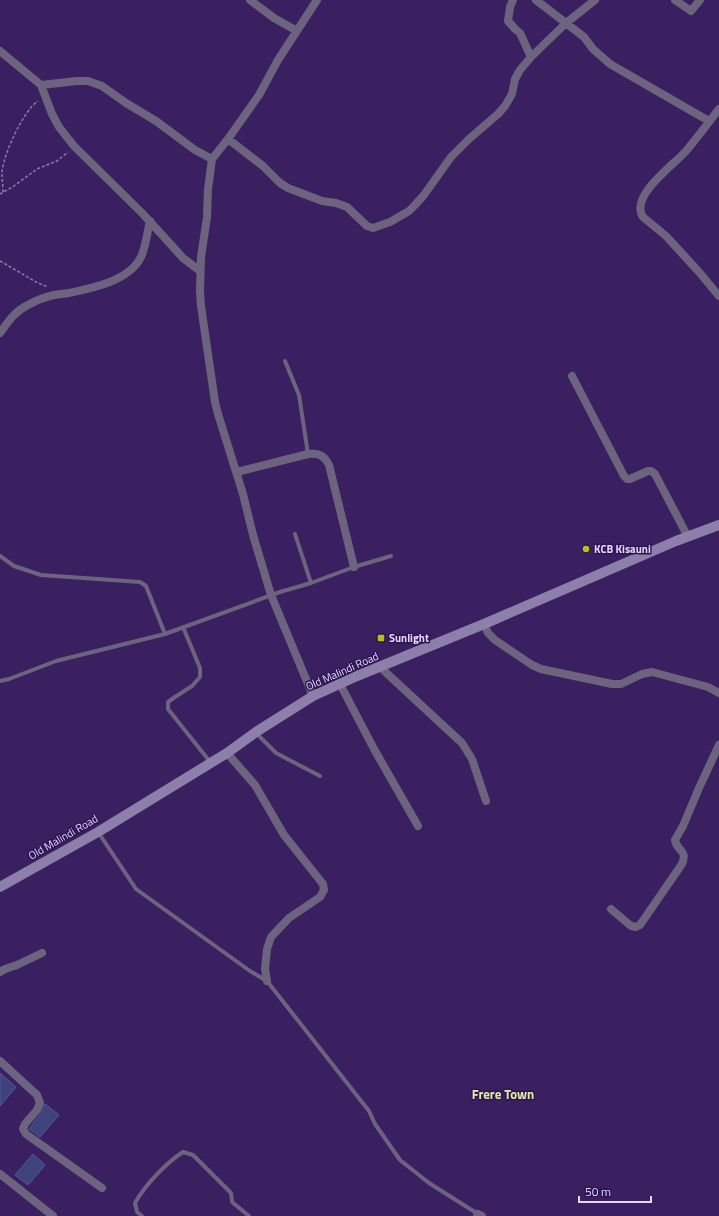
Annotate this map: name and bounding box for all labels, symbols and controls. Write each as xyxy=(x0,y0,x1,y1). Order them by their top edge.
place label: KCB Kisauni xyxy=(594,541,651,557)
marker: KCB Kisauni xyxy=(581,544,591,554)
place label: Sunlight xyxy=(389,630,429,646)
marker: Sunlight xyxy=(376,633,386,643)
street label: Old Malindi Road xyxy=(303,648,381,694)
street label: Old Malindi Road xyxy=(25,810,101,863)
district label: Frere Town xyxy=(472,1084,534,1104)
scale bar xyxy=(579,1178,651,1204)
text: 50 m xyxy=(585,1182,611,1201)

